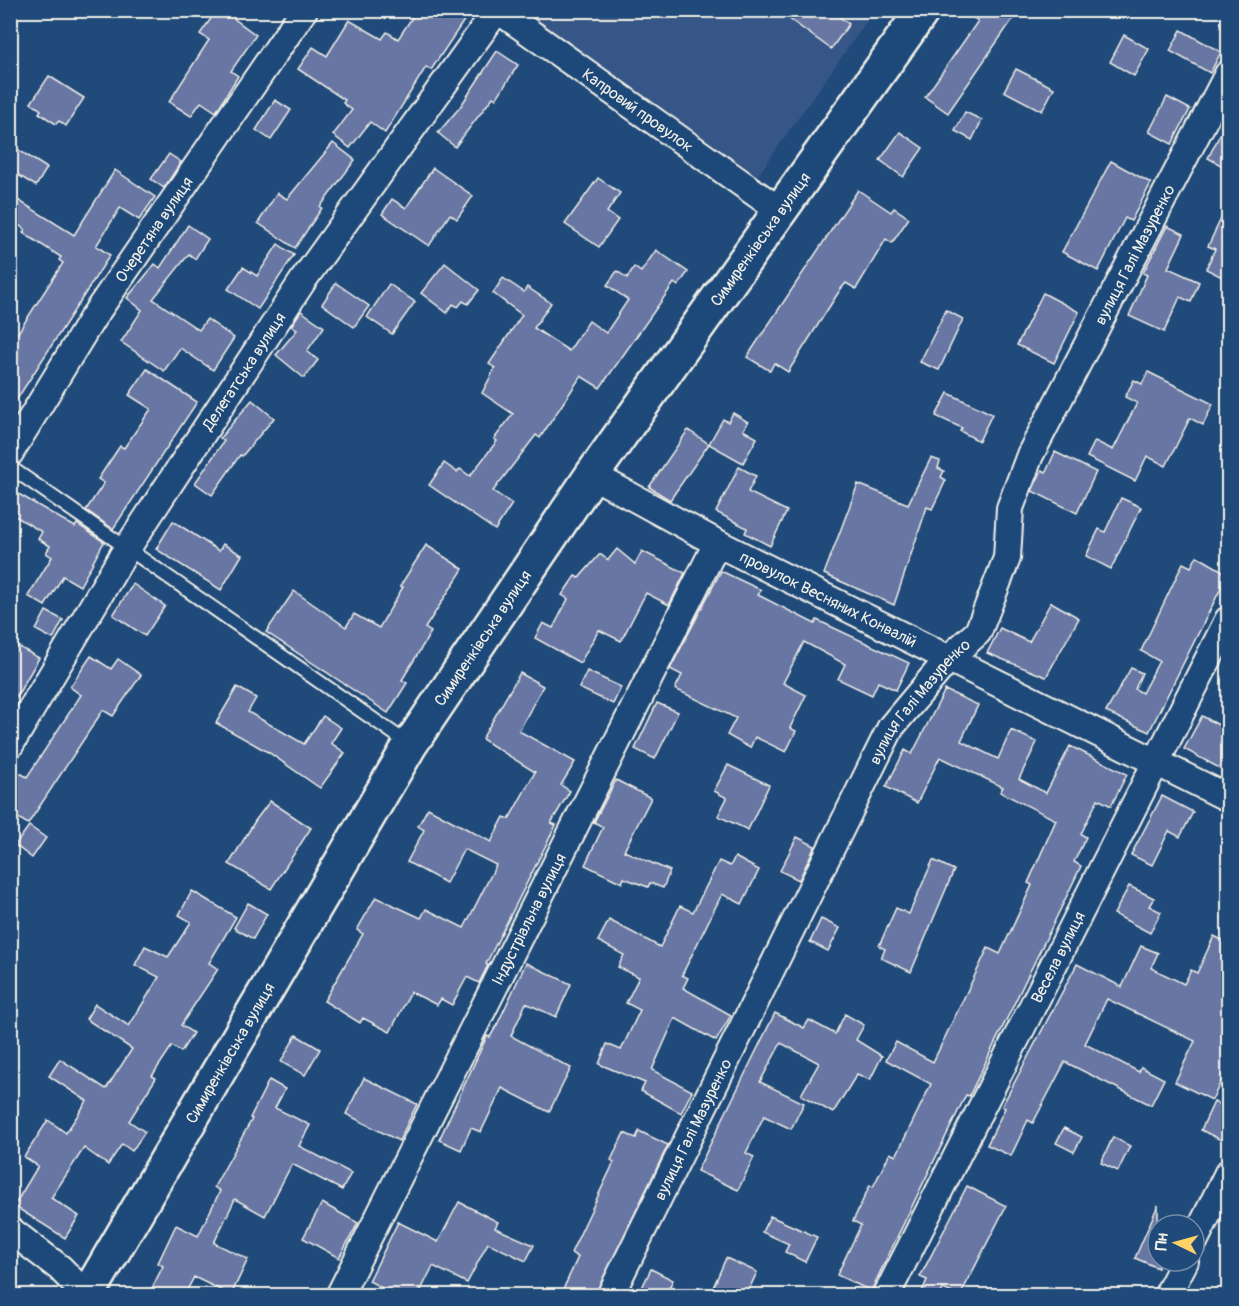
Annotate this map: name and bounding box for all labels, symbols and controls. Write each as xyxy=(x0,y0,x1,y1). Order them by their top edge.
street label: Капровий провулок xyxy=(578,64,697,157)
street label: Симиренківська вулиця xyxy=(706,169,815,310)
street label: Очеретяна вулиця xyxy=(111,173,198,287)
street label: вулиця Галі Мазуренко xyxy=(1091,181,1180,328)
street label: Делегатська вулиця xyxy=(198,309,290,435)
street label: провулок Весняних Конвалій xyxy=(736,547,920,652)
street label: Симиренківська вулиця xyxy=(430,567,536,710)
street label: вулиця Галі Мазуренко xyxy=(865,634,975,768)
street label: Індустріальна вулиця xyxy=(488,850,571,989)
street label: Весела вулиця xyxy=(1027,908,1090,1007)
street label: Симиренківська вулиця xyxy=(181,979,279,1127)
street label: вулиця Галі Мазуренко xyxy=(650,1055,737,1204)
north arrow xyxy=(1146,1213,1206,1273)
text: Пн xyxy=(1151,1232,1173,1251)

